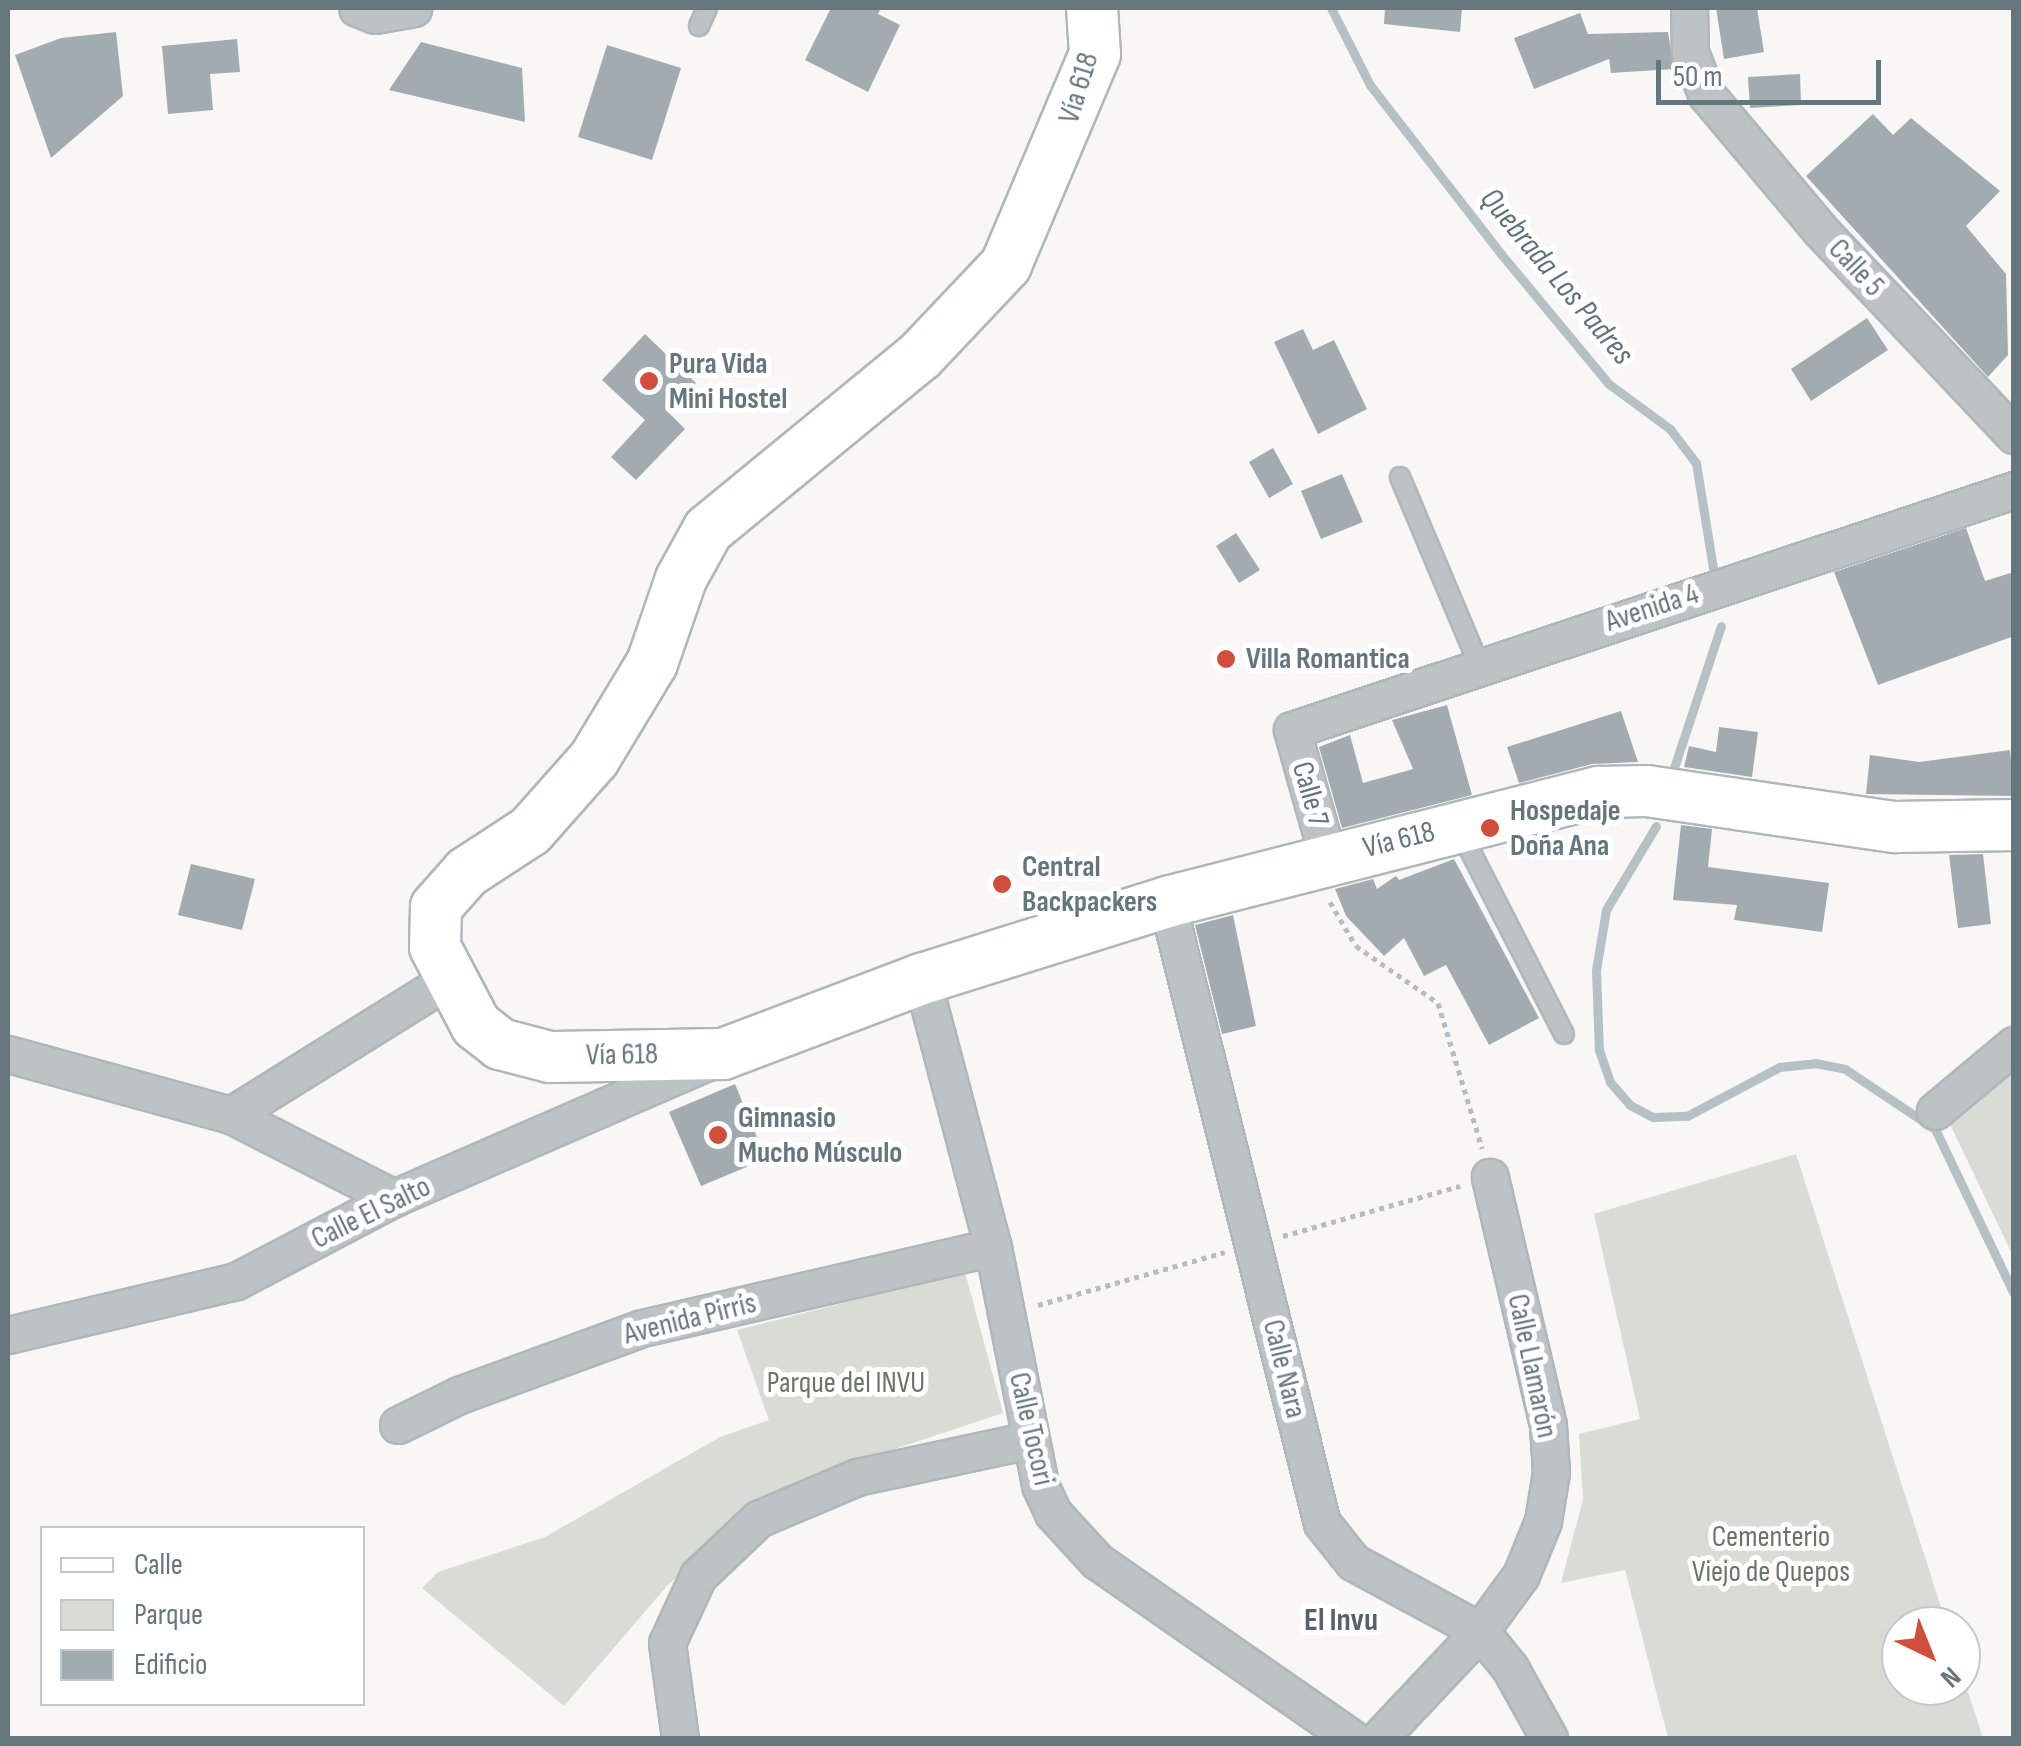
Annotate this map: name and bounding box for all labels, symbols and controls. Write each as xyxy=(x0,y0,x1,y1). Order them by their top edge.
scale bar xyxy=(1661,40,1886,102)
street label: Vía 618 xyxy=(1051,48,1107,128)
text: 50 m xyxy=(1673,59,1722,95)
water label: Quebrada Los Padres xyxy=(1471,181,1641,373)
street label: Calle 5 xyxy=(1820,232,1892,304)
place label: Pura Vida Mini Hostel xyxy=(669,346,787,416)
marker: Pura Vida Mini Hostel xyxy=(638,370,660,392)
street label: Avenida 4 xyxy=(1601,576,1703,640)
place label: Villa Romantica xyxy=(1246,641,1410,677)
marker: Villa Romantica xyxy=(1215,648,1237,670)
street label: Calle 7 xyxy=(1284,758,1336,830)
place label: Hospedaje Doña Ana xyxy=(1510,793,1621,864)
street label: Vía 618 xyxy=(1360,814,1438,866)
marker: Hospedaje Doña Ana xyxy=(1479,817,1501,839)
place label: Central Backpackers xyxy=(1022,849,1157,920)
marker: Central Backpackers xyxy=(991,873,1013,895)
street label: Vía 618 xyxy=(586,1036,658,1074)
place label: Gimnasio Mucho Músculo xyxy=(738,1100,902,1170)
marker: Gimnasio Mucho Músculo xyxy=(707,1124,729,1146)
street label: Calle El Salto xyxy=(306,1169,436,1257)
street label: Avenida Pirrís xyxy=(620,1285,760,1353)
street label: Calle Llamarón xyxy=(1499,1291,1565,1441)
street label: Calle Nara xyxy=(1254,1316,1314,1422)
park label: Parque del INVU xyxy=(767,1365,925,1401)
street label: Calle Tocori xyxy=(1001,1369,1061,1489)
park label: Cementerio Viejo de Quepos xyxy=(1692,1519,1850,1590)
legend xyxy=(40,1526,365,1706)
text: Calle xyxy=(134,1547,183,1583)
text: Parque xyxy=(134,1597,203,1633)
district label: El Invu xyxy=(1304,1602,1378,1640)
north arrow xyxy=(1881,1606,1981,1706)
text: Edificio xyxy=(134,1647,207,1683)
text: N xyxy=(1934,1660,1967,1694)

